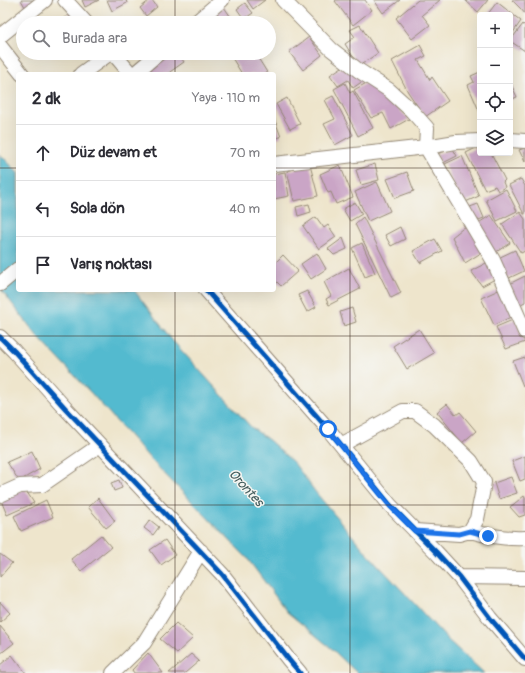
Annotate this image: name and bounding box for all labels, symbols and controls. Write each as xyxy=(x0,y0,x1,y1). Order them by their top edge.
map controls xyxy=(477,12,513,156)
button: + xyxy=(477,12,513,48)
search box xyxy=(16,16,276,60)
icon: search xyxy=(30,27,52,49)
text: Burada ara xyxy=(62,29,127,48)
button: − xyxy=(477,48,513,84)
button: locate xyxy=(477,84,513,120)
text: 2 dk xyxy=(32,88,61,109)
text: Yaya · 110 m xyxy=(192,90,260,106)
button: layers xyxy=(477,120,513,156)
icon: ahead xyxy=(32,142,54,164)
text: Düz devam et xyxy=(70,143,157,162)
text: 70 m xyxy=(230,145,260,161)
icon: left xyxy=(32,198,54,220)
text: Sola dön xyxy=(70,199,125,218)
text: 40 m xyxy=(229,201,260,217)
icon: arrive xyxy=(32,254,54,276)
text: Varış noktası xyxy=(70,255,152,274)
route start xyxy=(319,420,337,438)
water label: Orontes xyxy=(225,466,268,511)
route end xyxy=(479,527,497,545)

